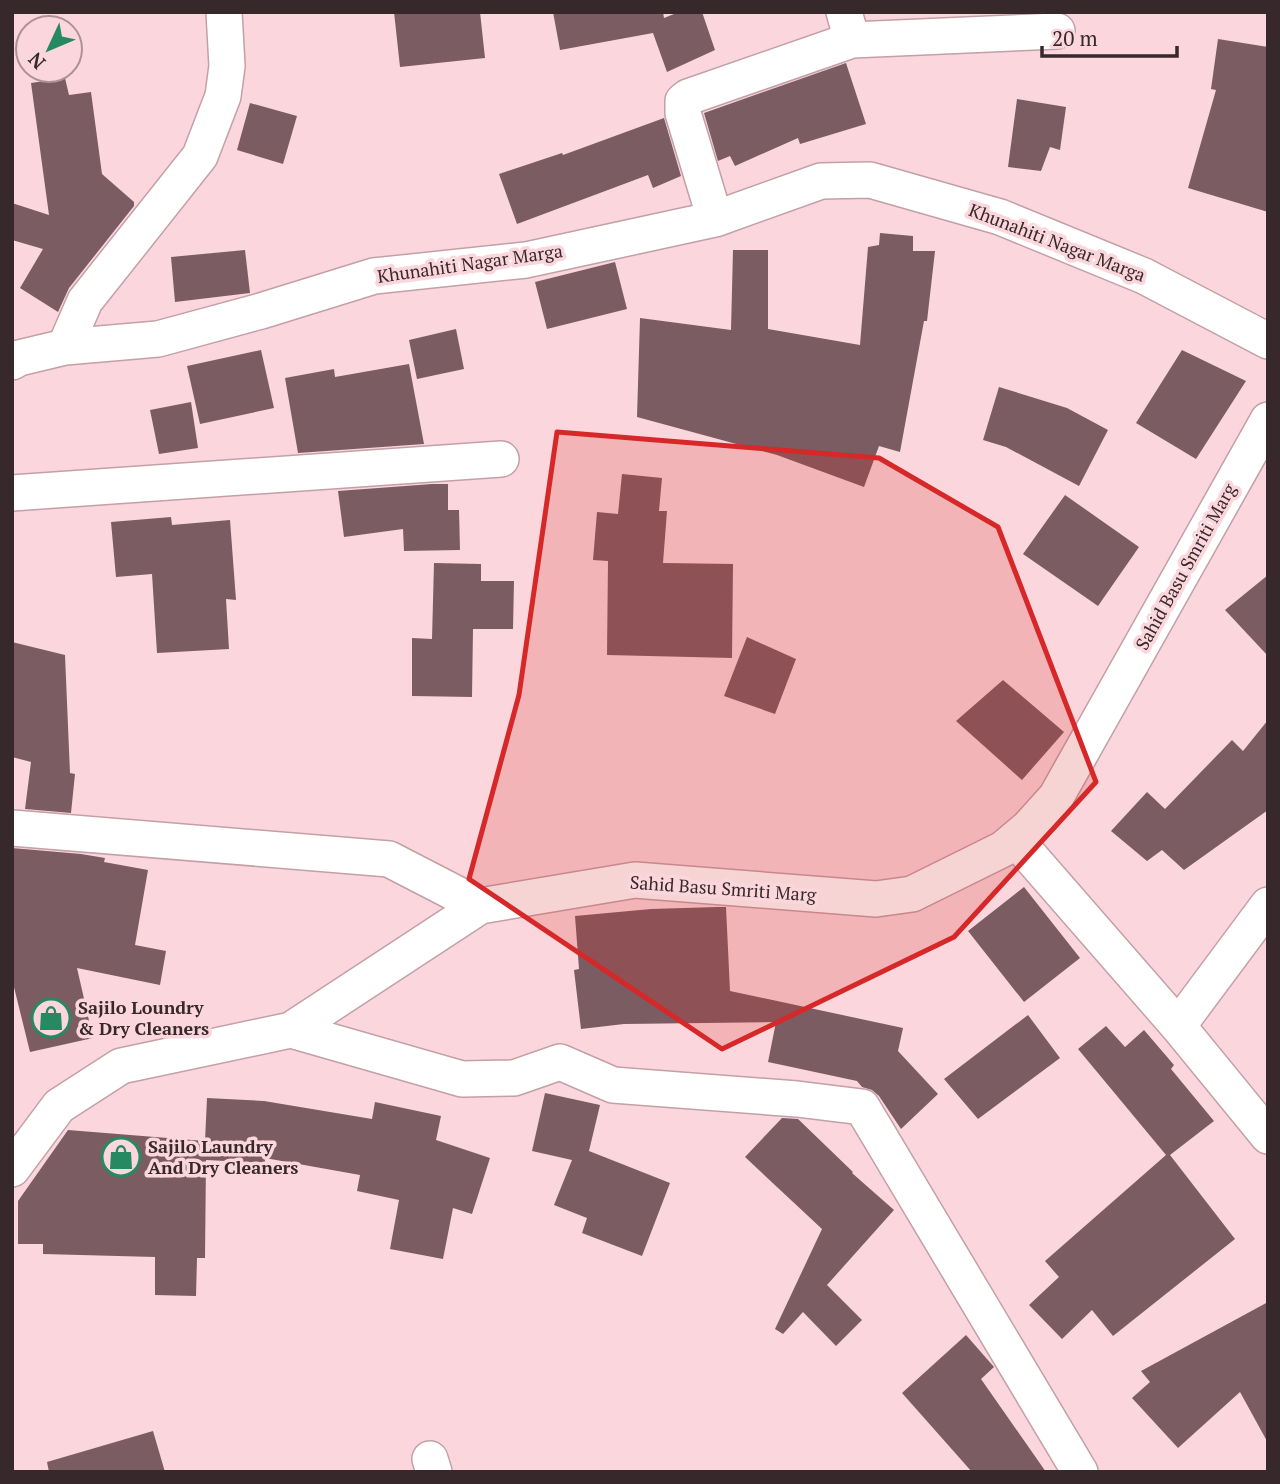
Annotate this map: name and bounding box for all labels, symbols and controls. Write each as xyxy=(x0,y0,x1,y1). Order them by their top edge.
north arrow xyxy=(14,14,84,84)
scale bar xyxy=(1042,14,1177,58)
text: 20 m xyxy=(1052,24,1098,52)
text: N xyxy=(22,47,50,75)
street label: Khunahiti Nagar Marga xyxy=(966,197,1149,287)
street label: Khunahiti Nagar Marga xyxy=(376,238,564,288)
street label: Sahid Basu Smriti Marg xyxy=(1129,479,1241,654)
street label: Sahid Basu Smriti Marg xyxy=(629,870,818,907)
place label: Sajilo Loundry & Dry Cleaners xyxy=(78,995,209,1040)
shop icon: Sajilo Loundry & Dry Cleaners xyxy=(30,997,72,1039)
place label: Sajilo Laundry And Dry Cleaners xyxy=(148,1134,298,1179)
shop icon: Sajilo Laundry And Dry Cleaners xyxy=(100,1136,142,1178)

